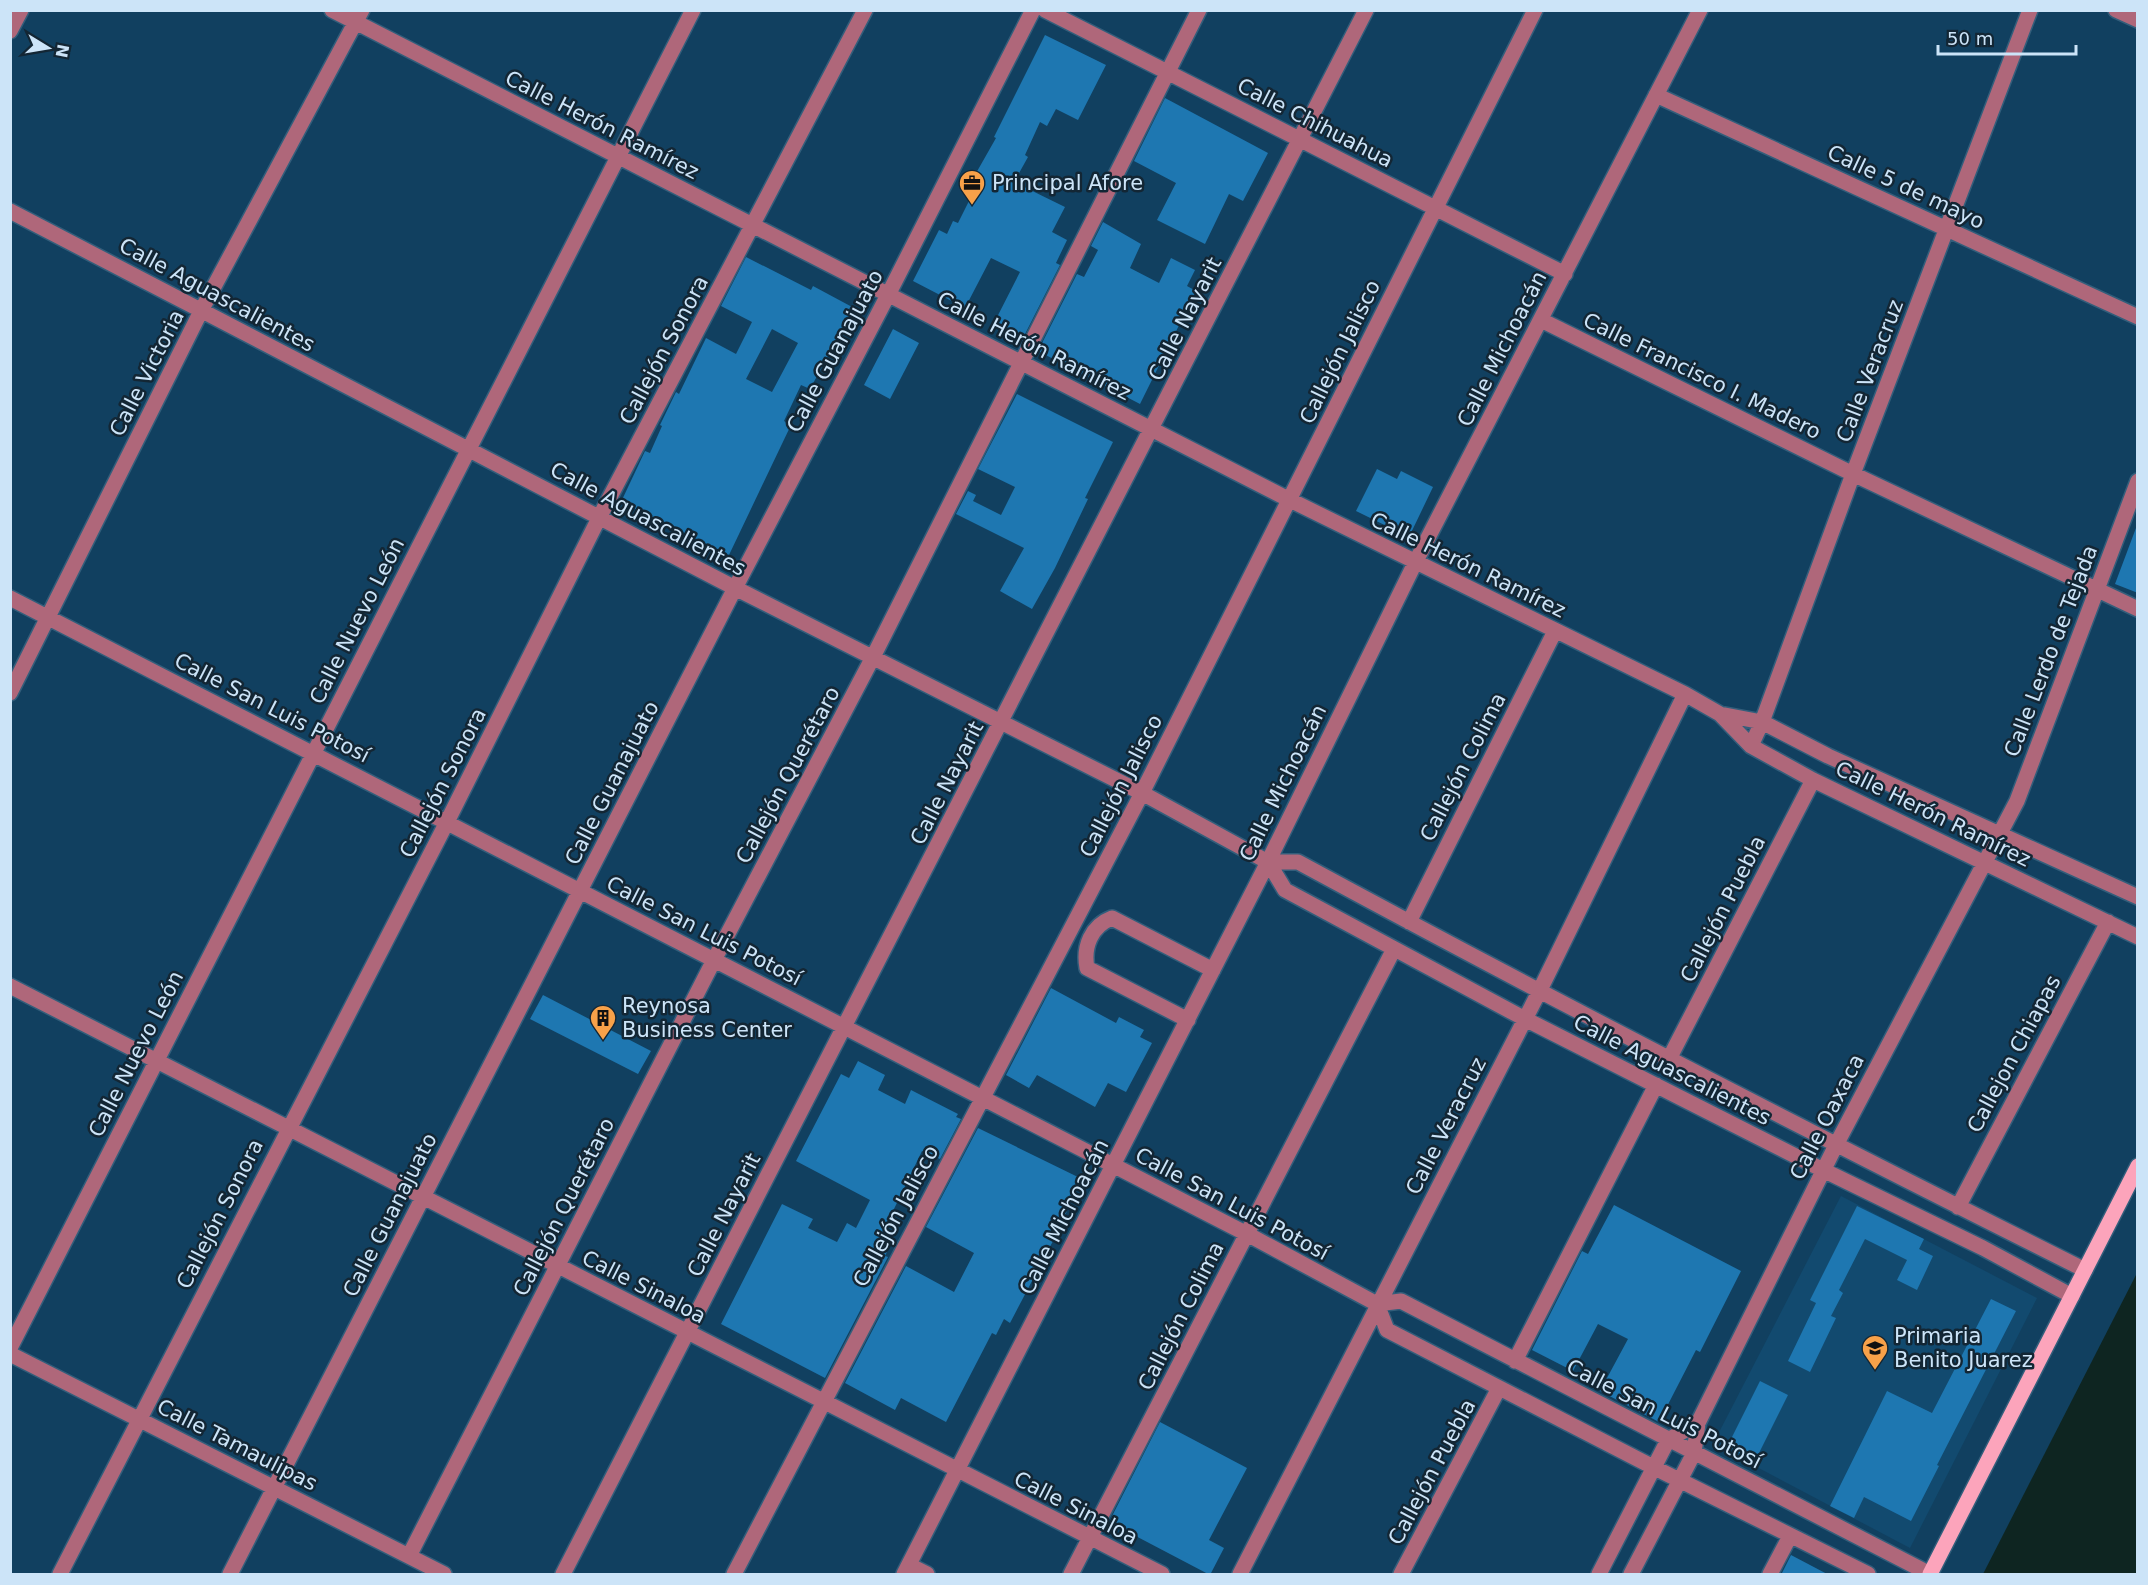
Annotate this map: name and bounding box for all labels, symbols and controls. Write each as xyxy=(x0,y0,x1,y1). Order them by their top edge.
north arrow xyxy=(18,18,78,78)
scale bar xyxy=(1938,18,2076,56)
text: 50 m xyxy=(1947,28,1993,49)
text: N xyxy=(52,42,73,59)
street label: Calle Herón Ramírez xyxy=(501,66,703,184)
street label: Calle Chihuahua xyxy=(1233,73,1397,173)
street label: Calle 5 de mayo xyxy=(1824,140,1988,234)
office icon: Principal Afore xyxy=(957,168,987,206)
place label: Principal Afore xyxy=(992,171,1143,195)
street label: Calle Aguascalientes xyxy=(115,233,319,357)
street label: Calle Nayarit xyxy=(1144,253,1226,385)
street label: Calle Guanajuato xyxy=(782,266,888,436)
street label: Calle Michoacán xyxy=(1452,267,1552,431)
street label: Callejón Sonora xyxy=(615,272,713,428)
street label: Callejón Jalisco xyxy=(1295,276,1385,428)
street label: Calle Herón Ramírez xyxy=(933,287,1135,405)
street label: Calle Veracruz xyxy=(1832,296,1908,446)
street label: Calle Victoria xyxy=(105,306,189,440)
street label: Calle Francisco I. Madero xyxy=(1579,308,1825,444)
street label: Calle Aguascalientes xyxy=(546,457,750,581)
street label: Calle Herón Ramírez xyxy=(1367,507,1569,623)
street label: Calle Nuevo León xyxy=(305,534,409,708)
street label: Calle Lerdo de Tejada xyxy=(2000,542,2102,760)
street label: Calle San Luis Potosí xyxy=(170,648,375,768)
street label: Callejón Querétaro xyxy=(731,682,845,868)
street label: Callejón Colima xyxy=(1415,689,1511,845)
street label: Calle Guanajuato xyxy=(560,697,664,869)
street label: Calle Michoacán xyxy=(1235,701,1331,865)
street label: Callejón Sonora xyxy=(395,704,491,862)
street label: Callejón Jalisco xyxy=(1075,711,1167,861)
street label: Calle Nayarit xyxy=(906,717,988,849)
street label: Calle Herón Ramírez xyxy=(1832,756,2034,872)
street label: Callejón Puebla xyxy=(1676,832,1770,986)
street label: Calle San Luis Potosí xyxy=(602,871,807,991)
street label: Calle Nuevo León xyxy=(84,967,188,1141)
street label: Callejon Chiapas xyxy=(1962,971,2066,1137)
place label: Reynosa Business Center xyxy=(622,994,792,1042)
building icon: Reynosa Business Center xyxy=(588,1003,618,1041)
street label: Calle Aguascalientes xyxy=(1569,1010,1775,1130)
street label: Calle Oaxaca xyxy=(1785,1050,1869,1184)
street label: Calle Veracruz xyxy=(1401,1054,1491,1198)
street label: Callejón Querétaro xyxy=(509,1114,619,1300)
street label: Calle Guanajuato xyxy=(338,1129,442,1301)
street label: Callejón Sonora xyxy=(172,1135,268,1293)
street label: Calle Michoacán xyxy=(1014,1135,1114,1299)
street label: Callejón Jalisco xyxy=(849,1141,943,1291)
street label: Calle San Luis Potosí xyxy=(1131,1143,1334,1266)
street label: Calle Nayarit xyxy=(683,1149,765,1281)
street label: Callejón Colima xyxy=(1133,1238,1229,1394)
street label: Calle Sinaloa xyxy=(578,1246,710,1328)
place label: Primaria Benito Juarez xyxy=(1894,1324,2033,1372)
school or university icon: Primaria Benito Juarez xyxy=(1860,1333,1890,1371)
street label: Calle San Luis Potosí xyxy=(1562,1354,1767,1474)
street label: Calle Tamaulipas xyxy=(153,1394,321,1496)
street label: Callejón Puebla xyxy=(1384,1395,1480,1549)
street label: Calle Sinaloa xyxy=(1010,1467,1142,1549)

